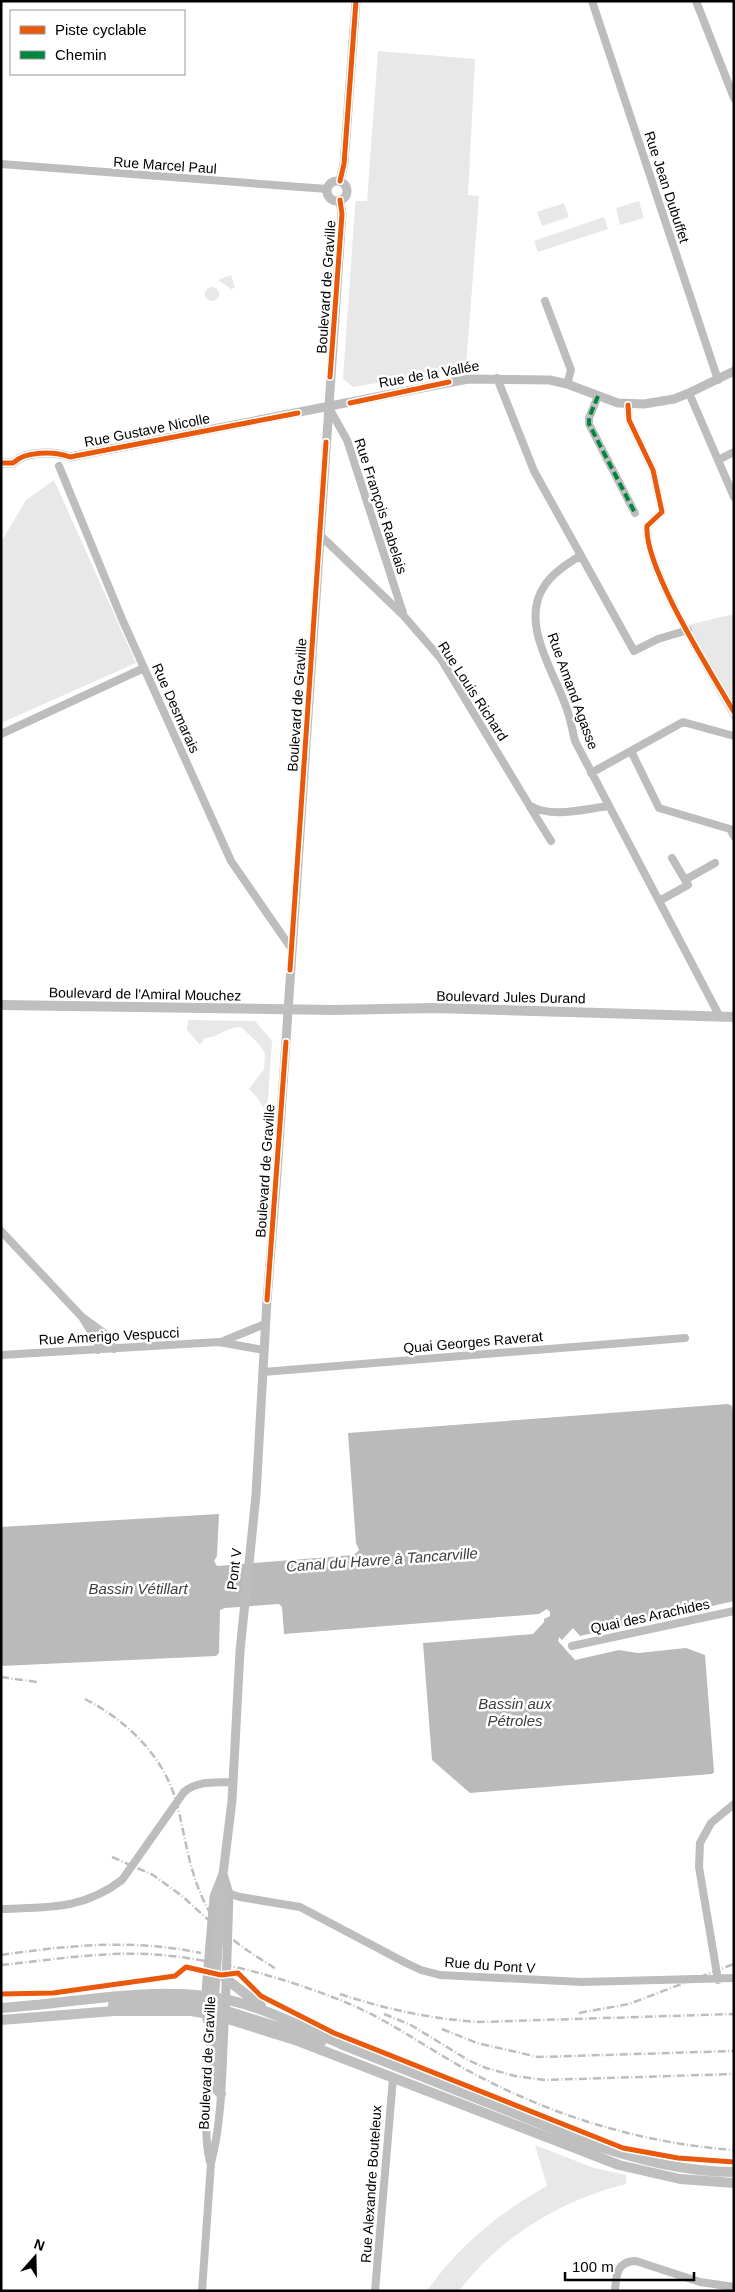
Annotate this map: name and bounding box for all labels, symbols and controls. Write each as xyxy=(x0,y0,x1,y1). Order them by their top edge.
legend xyxy=(10,10,185,75)
text: Piste cyclable xyxy=(55,21,147,38)
text: Chemin xyxy=(55,46,107,63)
street label: Rue Jean Dubuffet xyxy=(641,129,693,245)
street label: Rue Marcel Paul xyxy=(113,153,217,177)
street label: Boulevard de Graville xyxy=(313,219,339,354)
street label: Rue de la Vallée xyxy=(378,357,481,391)
street label: Rue Gustave Nicolle xyxy=(83,410,211,450)
street label: Rue François Rabelais xyxy=(352,436,410,576)
street label: Rue Amand Agasse xyxy=(544,630,602,752)
street label: Boulevard de Graville xyxy=(284,637,310,772)
street label: Rue Louis Richard xyxy=(435,638,511,744)
street label: Rue Desmarais xyxy=(149,661,203,755)
street label: Boulevard de l'Amiral Mouchez xyxy=(49,984,241,1004)
street label: Boulevard Jules Durand xyxy=(436,988,586,1006)
street label: Boulevard de Graville xyxy=(252,1103,278,1238)
street label: Rue Amerigo Vespucci xyxy=(38,1324,180,1348)
street label: Quai Georges Raverat xyxy=(403,1328,544,1356)
water label: Canal du Havre à Tancarville xyxy=(286,1544,478,1575)
street label: Pont V xyxy=(223,1547,245,1591)
water label: Bassin Vétillart xyxy=(88,1580,188,1597)
street label: Quai des Arachides xyxy=(589,1596,711,1636)
water label: Bassin aux Pétroles xyxy=(478,1695,552,1729)
street label: Rue du Pont V xyxy=(444,1954,537,1976)
street label: Boulevard de Graville xyxy=(196,1996,219,2130)
street label: Rue Alexandre Bouteleux xyxy=(358,2105,384,2263)
north arrow xyxy=(10,2232,60,2282)
text: N xyxy=(32,2236,47,2254)
scale bar xyxy=(565,2250,694,2282)
text: 100 m xyxy=(572,2258,614,2275)

